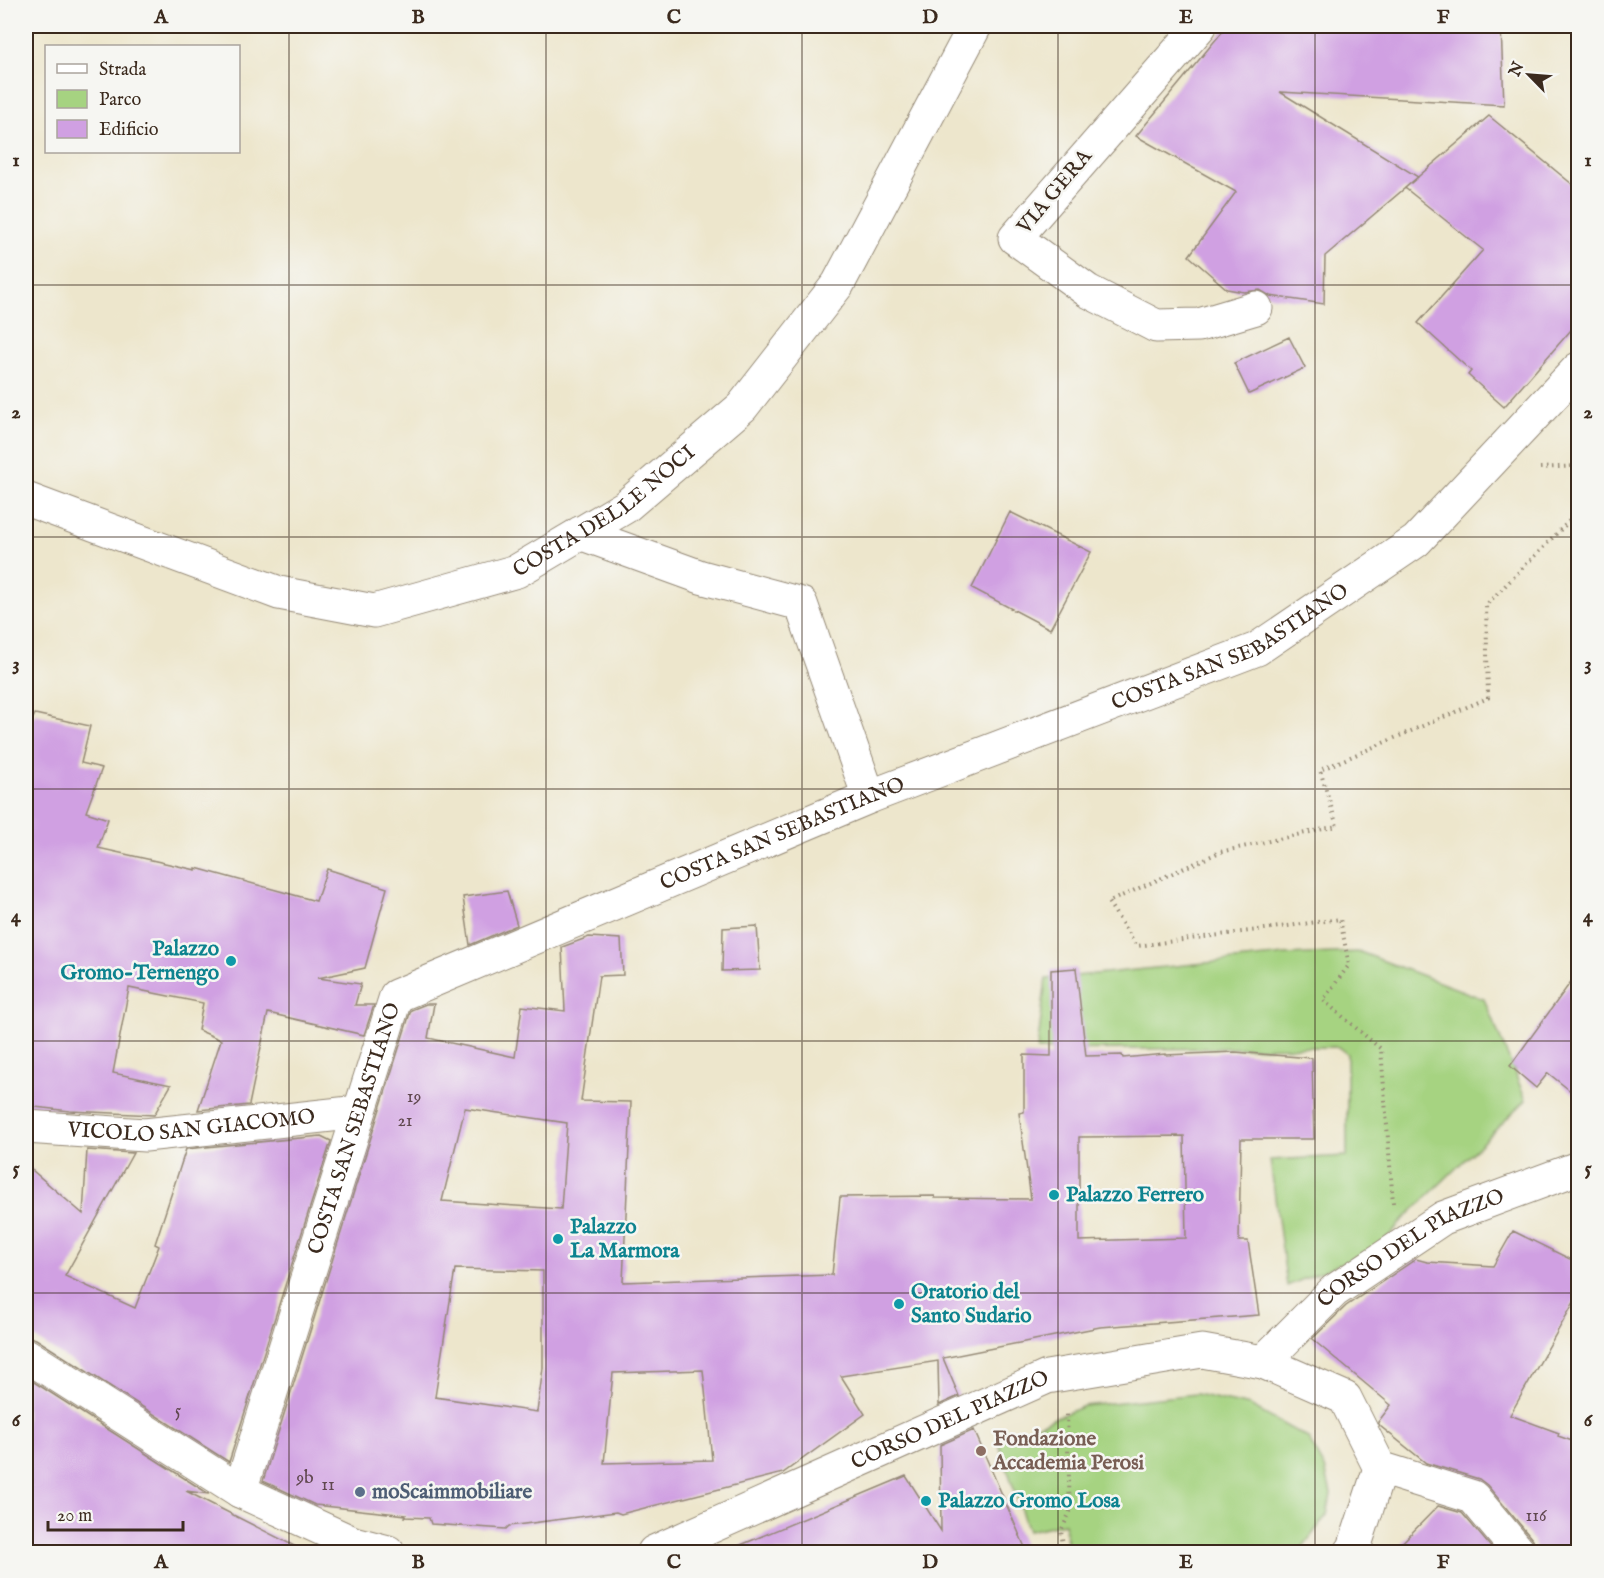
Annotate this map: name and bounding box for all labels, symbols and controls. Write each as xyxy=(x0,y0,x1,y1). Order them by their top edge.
text: A xyxy=(153,5,169,30)
text: B xyxy=(411,5,425,30)
text: C xyxy=(667,5,681,30)
text: D xyxy=(922,5,938,30)
text: E xyxy=(1179,5,1193,30)
text: F xyxy=(1437,5,1450,30)
legend xyxy=(45,45,240,153)
north arrow xyxy=(1499,45,1559,105)
text: Strada xyxy=(99,59,146,82)
text: N xyxy=(1505,59,1529,81)
text: Parco xyxy=(99,89,141,112)
text: Edificio xyxy=(99,119,159,142)
street label: VIA GERA xyxy=(1011,143,1099,241)
text: 1 xyxy=(12,148,20,173)
text: 1 xyxy=(1584,148,1592,173)
text: 2 xyxy=(11,400,21,425)
text: 2 xyxy=(1583,400,1593,425)
street label: COSTA DELLE NOCI xyxy=(508,439,701,584)
street label: COSTA SAN SEBASTIANO xyxy=(1108,577,1354,717)
text: 3 xyxy=(12,652,20,677)
text: 3 xyxy=(1584,652,1592,677)
street label: COSTA SAN SEBASTIANO xyxy=(656,771,909,897)
text: 4 xyxy=(11,904,22,929)
text: 4 xyxy=(1583,904,1594,929)
place label: Palazzo Gromo-Ternengo xyxy=(61,936,220,987)
marker: Palazzo Gromo-Ternengo xyxy=(224,954,238,968)
street label: COSTA SAN SEBASTIANO xyxy=(302,999,407,1258)
house number: 19 xyxy=(407,1086,421,1109)
street label: VICOLO SAN GIACOMO xyxy=(66,1103,316,1149)
house number: 21 xyxy=(397,1110,413,1133)
text: 5 xyxy=(12,1156,20,1181)
text: 5 xyxy=(1584,1156,1592,1181)
place label: Palazzo Ferrero xyxy=(1066,1182,1205,1209)
street label: CORSO DEL PIAZZO xyxy=(1311,1183,1508,1314)
marker: Palazzo Ferrero xyxy=(1047,1188,1061,1202)
place label: Palazzo La Marmora xyxy=(570,1214,680,1265)
marker: Palazzo La Marmora xyxy=(551,1232,565,1246)
place label: Oratorio del Santo Sudario xyxy=(911,1279,1032,1330)
marker: Oratorio del Santo Sudario xyxy=(892,1297,906,1311)
street label: CORSO DEL PIAZZO xyxy=(847,1364,1053,1476)
house number: 5 xyxy=(175,1400,182,1423)
text: 6 xyxy=(12,1408,22,1433)
text: 6 xyxy=(1584,1408,1594,1433)
place label: Fondazione Accademia Perosi xyxy=(992,1426,1145,1477)
marker: Fondazione Accademia Perosi xyxy=(974,1444,988,1458)
house number: 9b xyxy=(295,1467,314,1490)
house number: 11 xyxy=(321,1474,335,1497)
place label: moScaimmobiliare xyxy=(372,1479,533,1506)
marker: moScaimmobiliare xyxy=(353,1485,367,1499)
place label: Palazzo Gromo Losa xyxy=(938,1488,1121,1515)
scale bar xyxy=(48,1494,183,1532)
marker: Palazzo Gromo Losa xyxy=(919,1494,933,1508)
text: 20 m xyxy=(57,1505,92,1528)
house number: 116 xyxy=(1525,1505,1547,1528)
text: A xyxy=(153,1550,169,1575)
text: B xyxy=(411,1550,425,1575)
text: C xyxy=(667,1550,681,1575)
text: D xyxy=(922,1550,938,1575)
text: E xyxy=(1179,1550,1193,1575)
text: F xyxy=(1437,1550,1450,1575)

